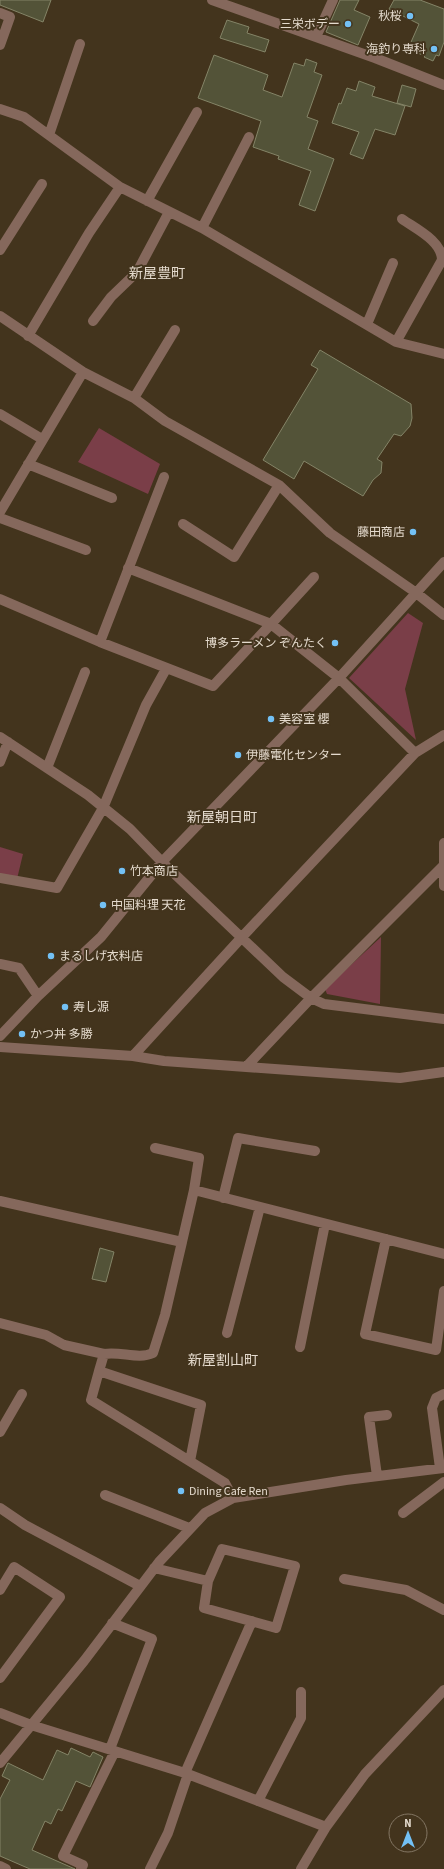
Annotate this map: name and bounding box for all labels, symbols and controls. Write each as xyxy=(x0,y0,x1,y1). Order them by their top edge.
place label: 秋桜 xyxy=(378,8,402,25)
marker: 秋桜 xyxy=(405,11,415,21)
place label: 三栄ボデー xyxy=(280,16,340,33)
marker: 三栄ボデー xyxy=(343,19,353,29)
place label: 海釣り専科 xyxy=(366,41,426,58)
marker: 海釣り専科 xyxy=(429,44,439,54)
district label: 新屋豊町 xyxy=(129,264,185,284)
place label: 藤田商店 xyxy=(357,524,405,541)
marker: 藤田商店 xyxy=(408,527,418,537)
place label: 博多ラーメン ぞんたく xyxy=(205,635,327,652)
marker: 博多ラーメン ぞんたく xyxy=(330,638,340,648)
place label: 美容室 櫻 xyxy=(279,711,329,728)
marker: 美容室 櫻 xyxy=(266,714,276,724)
place label: 伊藤電化センター xyxy=(246,747,342,764)
marker: 伊藤電化センター xyxy=(233,750,243,760)
district label: 新屋朝日町 xyxy=(187,808,257,828)
place label: 竹本商店 xyxy=(130,863,178,880)
marker: 竹本商店 xyxy=(117,866,127,876)
place label: 中国料理 天花 xyxy=(111,897,185,914)
marker: 中国料理 天花 xyxy=(98,900,108,910)
place label: まるしげ衣料店 xyxy=(59,948,143,965)
marker: まるしげ衣料店 xyxy=(46,951,56,961)
place label: 寿し源 xyxy=(73,999,109,1016)
marker: 寿し源 xyxy=(60,1002,70,1012)
place label: かつ丼 多勝 xyxy=(30,1026,92,1043)
marker: かつ丼 多勝 xyxy=(17,1029,27,1039)
district label: 新屋割山町 xyxy=(188,1351,258,1371)
place label: Dining Cafe Ren xyxy=(189,1483,268,1500)
marker: Dining Cafe Ren xyxy=(176,1486,186,1496)
north arrow xyxy=(388,1813,428,1853)
text: N xyxy=(404,1816,412,1831)

